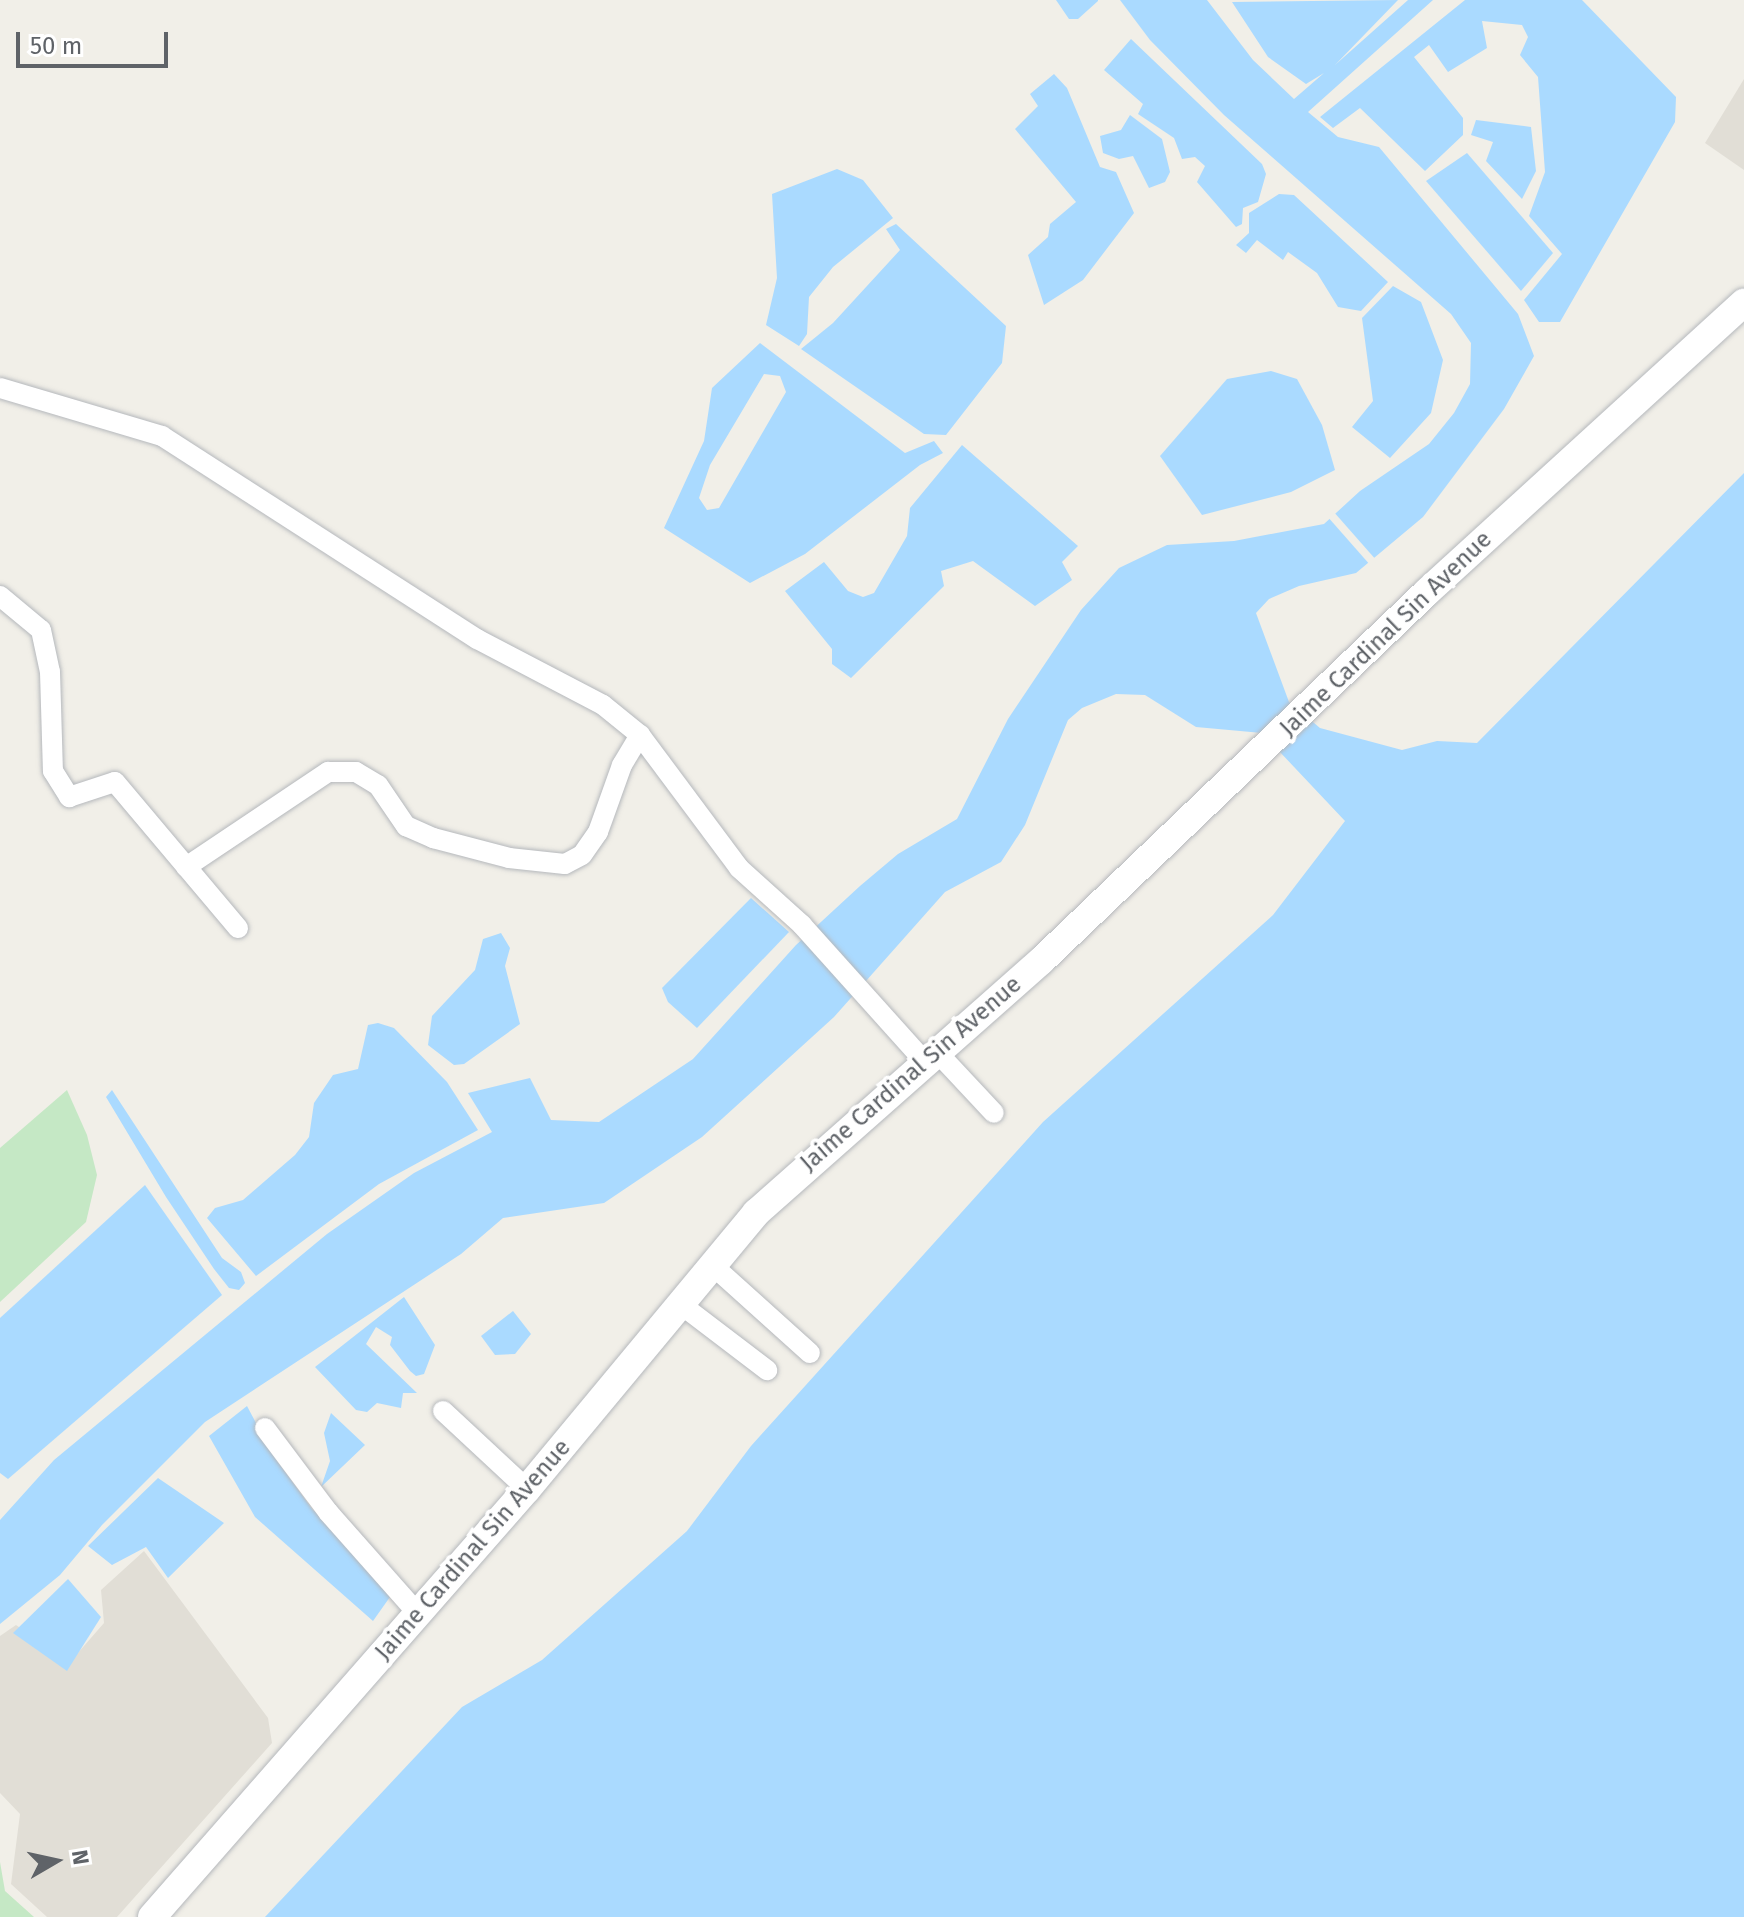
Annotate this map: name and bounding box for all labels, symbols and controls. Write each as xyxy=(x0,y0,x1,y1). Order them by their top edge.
scale bar xyxy=(20,16,172,66)
text: 50 m xyxy=(30,32,82,60)
street label: Jaime Cardinal Sin Avenue xyxy=(1274,525,1498,743)
street label: Jaime Cardinal Sin Avenue xyxy=(795,970,1027,1178)
street label: Jaime Cardinal Sin Avenue xyxy=(369,1434,577,1666)
north arrow xyxy=(16,1821,96,1901)
text: N xyxy=(66,1848,95,1866)

